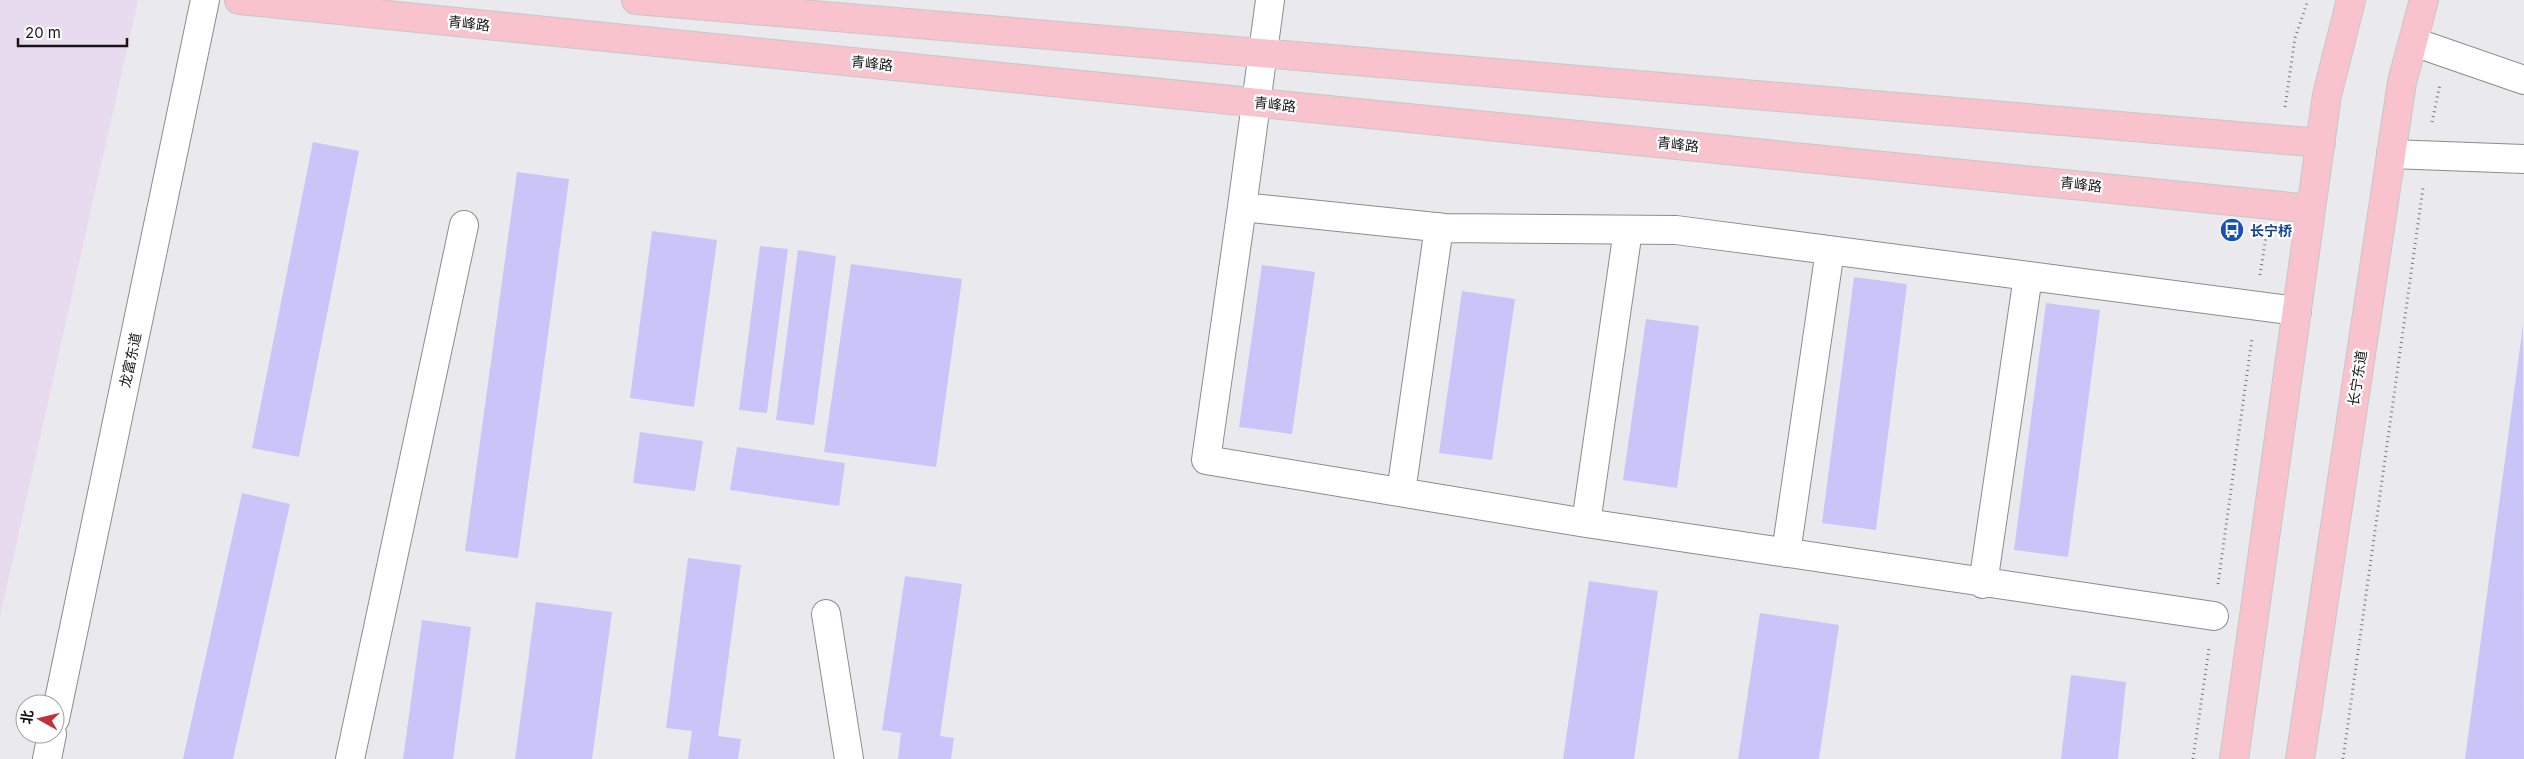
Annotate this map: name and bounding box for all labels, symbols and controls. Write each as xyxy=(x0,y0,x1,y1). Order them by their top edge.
street label: 青峰路 xyxy=(447,12,491,34)
scale bar xyxy=(18,15,126,47)
text: 20 m xyxy=(25,23,61,42)
street label: 青峰路 xyxy=(850,52,894,74)
street label: 青峰路 xyxy=(1253,93,1297,115)
street label: 青峰路 xyxy=(1656,133,1700,155)
street label: 青峰路 xyxy=(2059,173,2103,195)
bus stop icon: 长宁桥 xyxy=(2219,217,2245,243)
place label: 长宁桥 xyxy=(2250,222,2292,239)
street label: 龙富东道 xyxy=(116,331,144,389)
street label: 长宁东道 xyxy=(2344,349,2370,407)
north arrow xyxy=(15,694,65,744)
text: 北 xyxy=(17,709,36,725)

